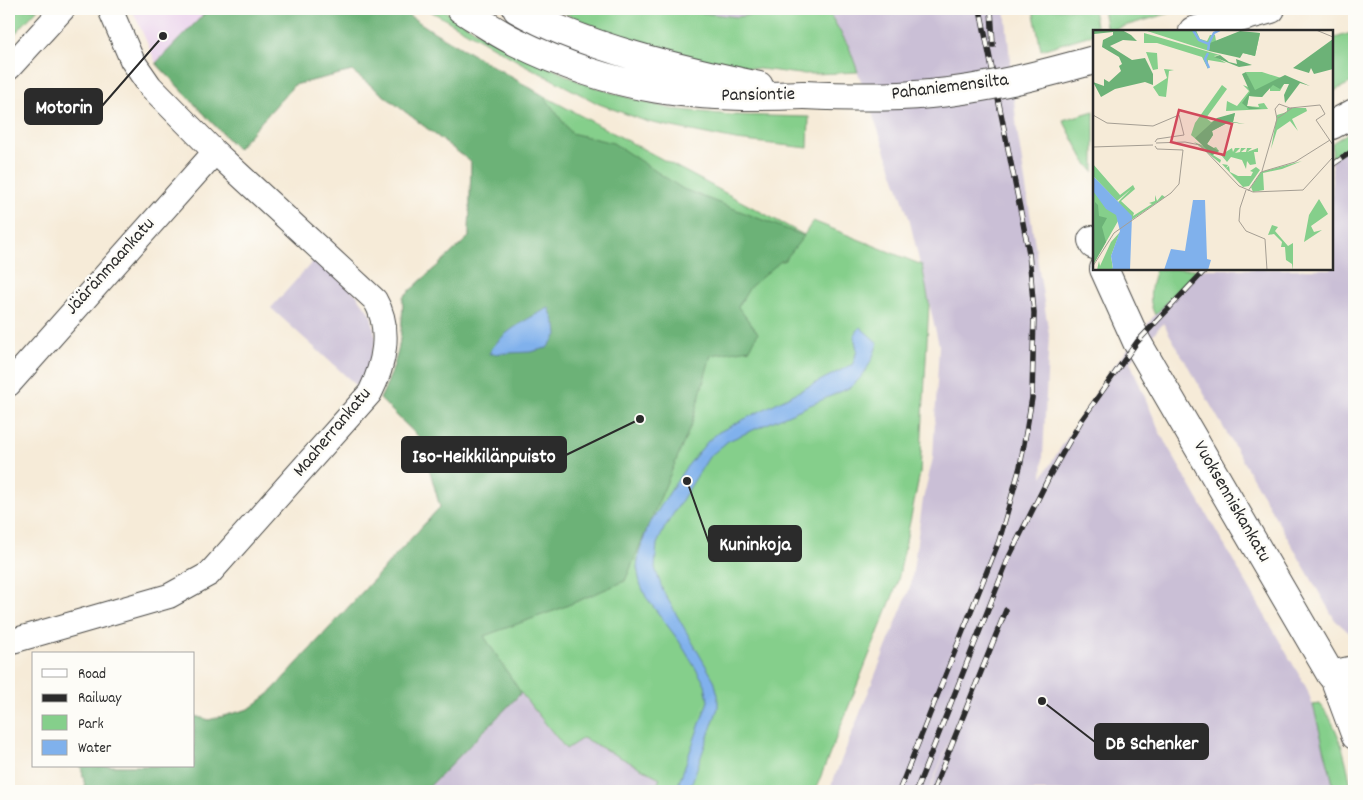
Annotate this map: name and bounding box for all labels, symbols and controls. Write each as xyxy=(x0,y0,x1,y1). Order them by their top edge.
inset map xyxy=(1093,30,1333,270)
street label: Pahaniemensilta xyxy=(890,67,1011,109)
street label: Pansiontie xyxy=(721,82,795,110)
callout: Motorin xyxy=(25,89,102,124)
text: Motorin xyxy=(35,95,93,123)
street label: Jääränmaankatu xyxy=(60,212,162,322)
street label: Maaherrankatu xyxy=(287,382,379,484)
street label: Vuoksenniskankatu xyxy=(1185,436,1277,568)
callout: Iso-Heikkilänpuisto xyxy=(402,437,566,472)
text: Iso-Heikkilänpuisto xyxy=(412,444,556,472)
callout: Kuninkoja xyxy=(709,526,801,561)
text: Kuninkoja xyxy=(719,532,791,560)
legend xyxy=(32,652,195,768)
text: Road xyxy=(78,664,106,686)
text: Railway xyxy=(78,688,122,710)
text: Park xyxy=(78,714,104,736)
callout: DB Schenker xyxy=(1095,724,1208,759)
text: DB Schenker xyxy=(1106,731,1199,759)
text: Water xyxy=(78,738,112,760)

